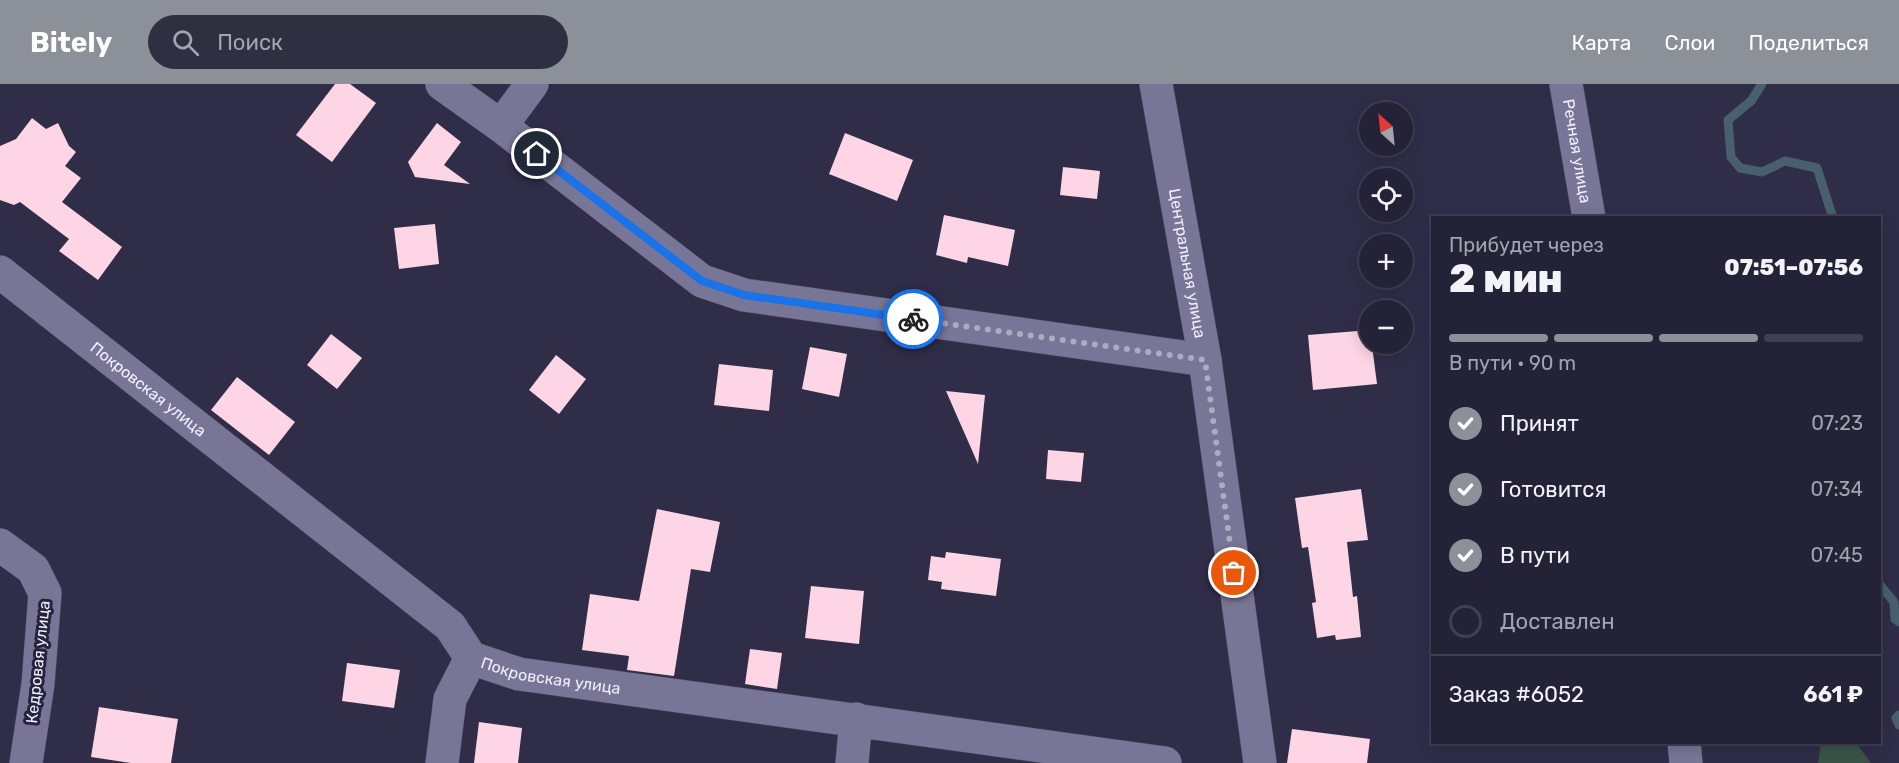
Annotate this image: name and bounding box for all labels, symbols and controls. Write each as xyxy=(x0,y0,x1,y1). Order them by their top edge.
search box xyxy=(148,15,568,69)
text: Bitely xyxy=(30,26,112,59)
icon: search xyxy=(169,26,202,59)
text: Поиск xyxy=(217,29,283,56)
text: Карта xyxy=(1571,30,1631,55)
text: Слои xyxy=(1664,30,1715,55)
text: Поделиться xyxy=(1748,30,1869,55)
street label: Речная улица xyxy=(1559,97,1596,205)
north arrow xyxy=(1359,102,1413,156)
map controls xyxy=(1359,102,1413,354)
pin xyxy=(511,128,562,179)
icon: home xyxy=(520,137,553,170)
button: locate xyxy=(1359,168,1413,222)
street label: Центральная улица xyxy=(1165,187,1210,339)
text: Прибудет через xyxy=(1449,233,1604,257)
button: + xyxy=(1359,234,1413,288)
text: 07:51–07:56 xyxy=(1724,254,1863,281)
text: 2 мин xyxy=(1449,256,1563,302)
courier xyxy=(883,289,943,349)
button: − xyxy=(1359,300,1413,354)
icon: bike xyxy=(897,303,930,336)
street label: Покровская улица xyxy=(87,338,210,440)
text: В пути · 90 m xyxy=(1449,351,1576,375)
icon: check xyxy=(1449,407,1482,440)
text: Принят xyxy=(1500,410,1579,437)
text: 07:23 xyxy=(1811,411,1863,435)
icon: check xyxy=(1449,473,1482,506)
text: Готовится xyxy=(1500,476,1606,503)
text: 07:34 xyxy=(1810,477,1863,501)
icon: check xyxy=(1449,539,1482,572)
text: В пути xyxy=(1500,542,1570,569)
text: 07:45 xyxy=(1811,543,1863,567)
pin xyxy=(1208,547,1259,598)
icon: bag xyxy=(1217,556,1250,589)
street label: Кедровая улица xyxy=(22,600,54,724)
text: Доставлен xyxy=(1500,608,1615,635)
street label: Покровская улица xyxy=(479,653,622,697)
text: Заказ #6052 xyxy=(1449,681,1584,708)
text: 661 ₽ xyxy=(1803,681,1863,708)

